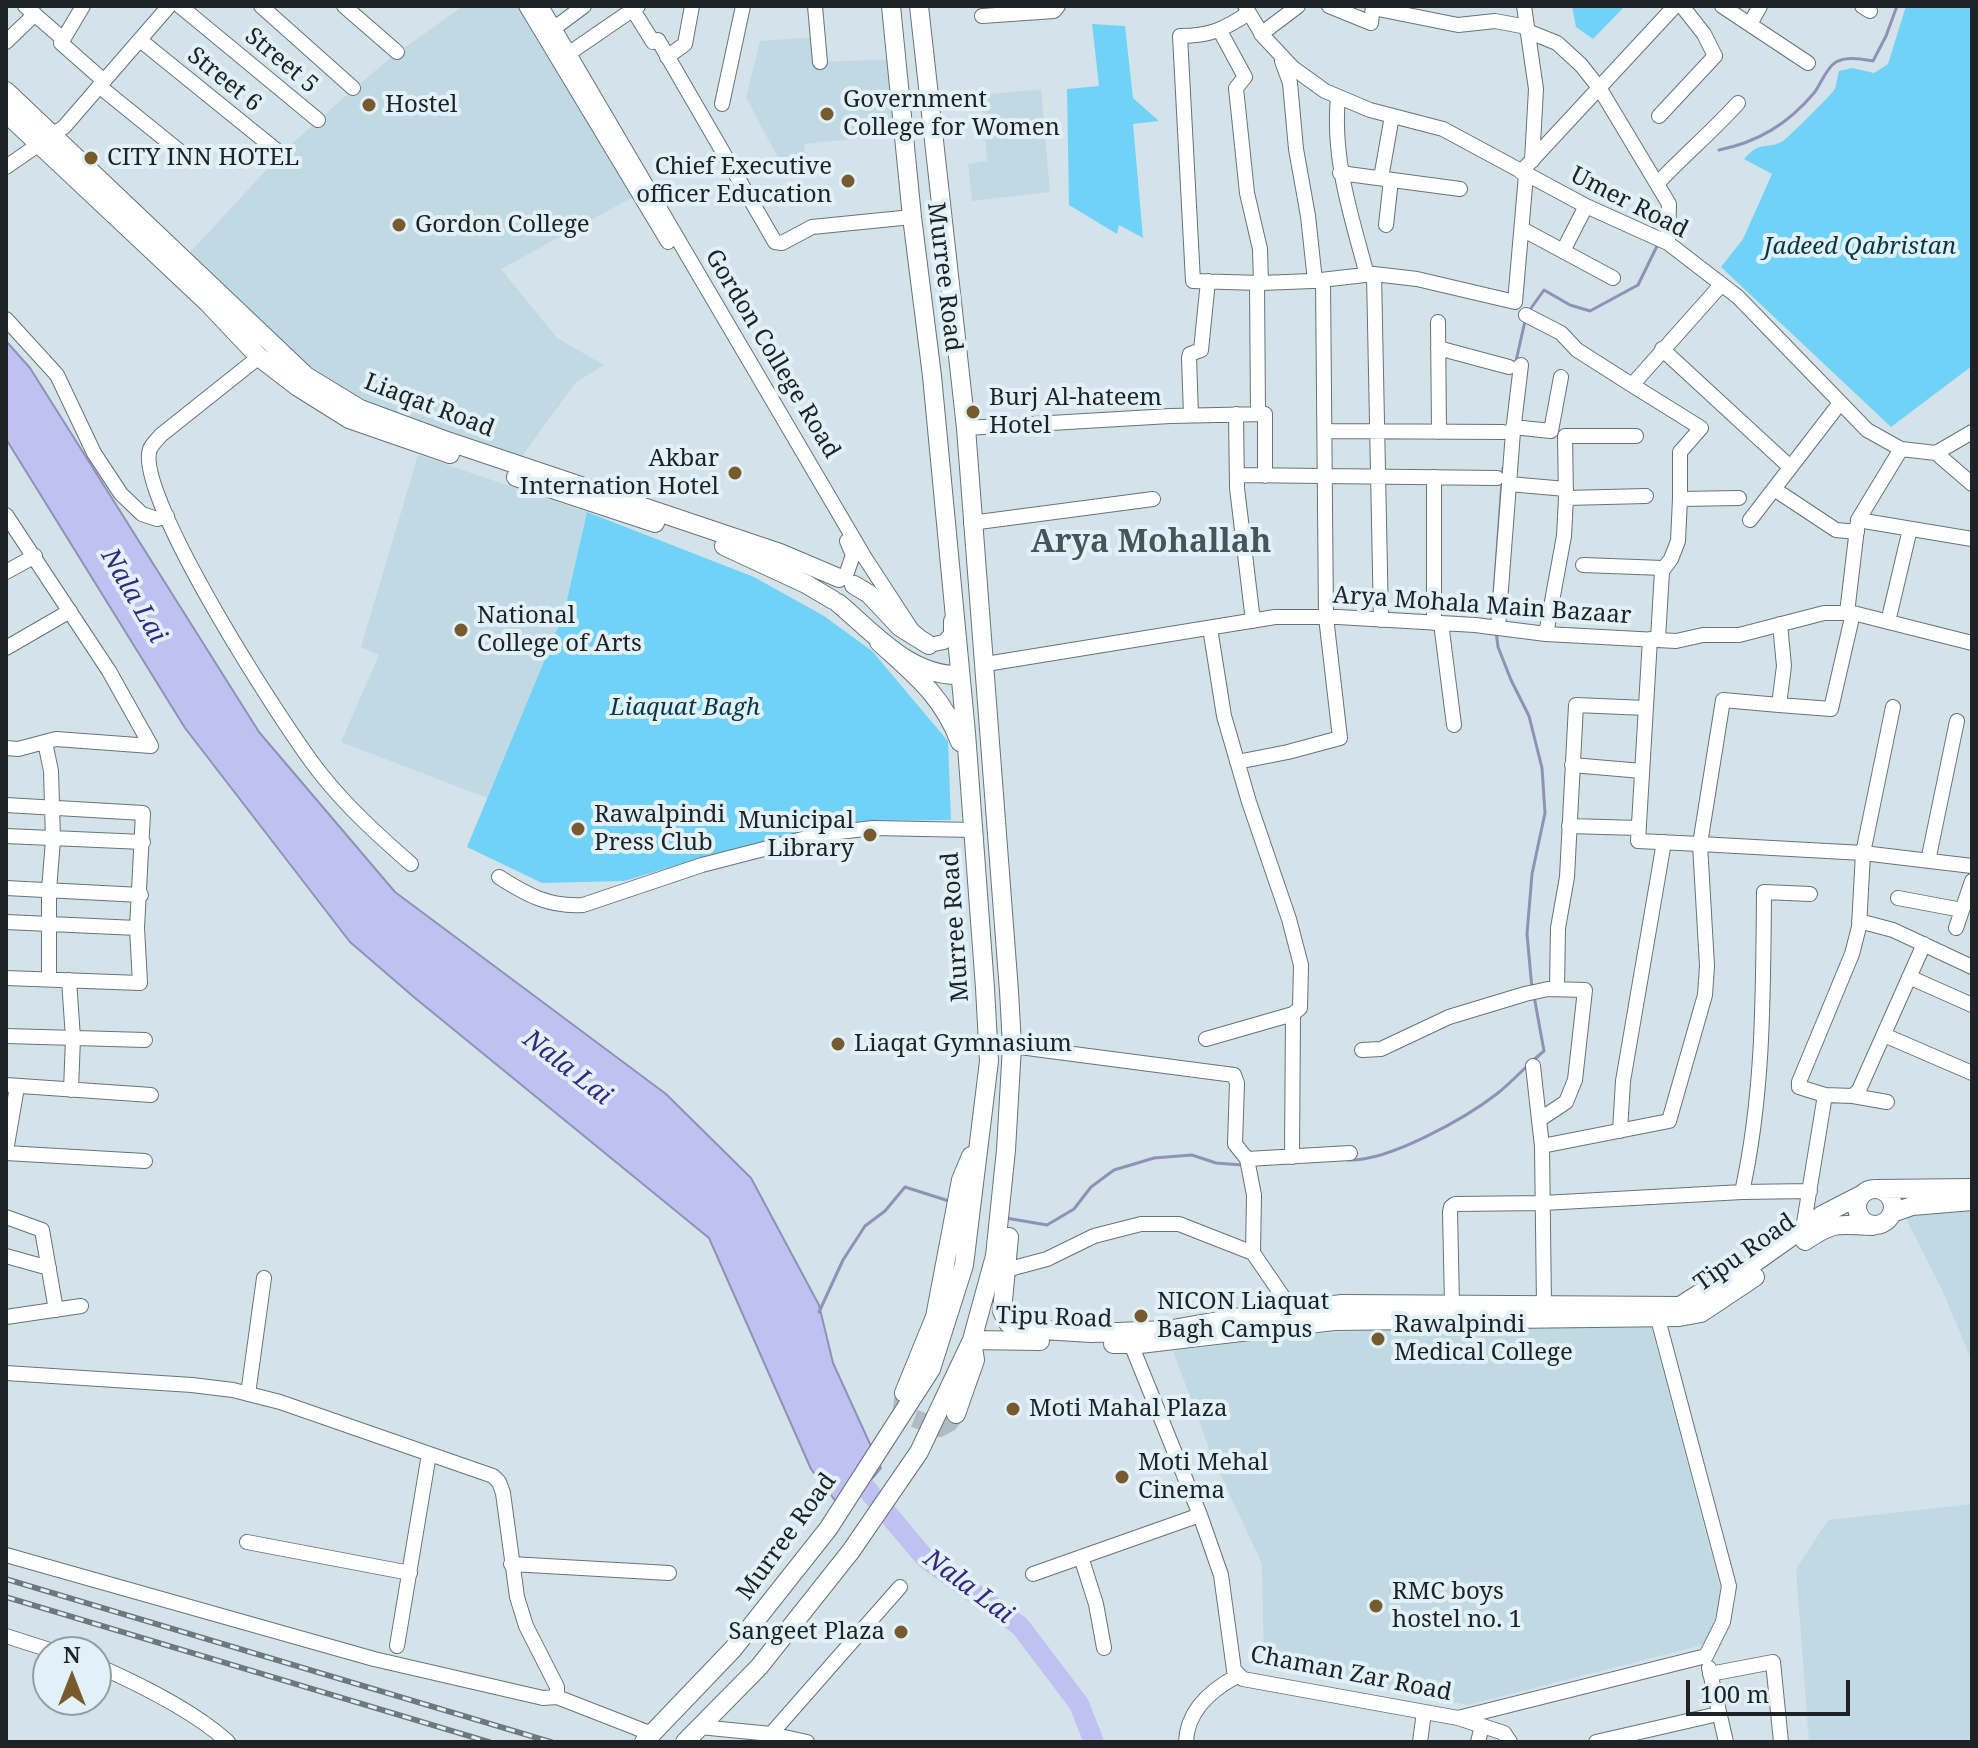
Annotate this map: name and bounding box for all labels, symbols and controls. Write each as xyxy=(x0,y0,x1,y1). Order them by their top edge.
street label: Street 5 xyxy=(239,22,323,100)
street label: Street 6 xyxy=(181,42,267,118)
place label: Government College for Women xyxy=(843,86,1060,142)
place label: Hostel xyxy=(385,91,457,119)
marker: Hostel xyxy=(360,96,378,114)
marker: Government College for Women xyxy=(818,105,836,123)
place label: CITY INN HOTEL xyxy=(107,144,299,172)
marker: CITY INN HOTEL xyxy=(82,149,100,167)
place label: Chief Executive officer Education xyxy=(636,153,832,209)
street label: Umer Road xyxy=(1565,161,1693,245)
marker: Chief Executive officer Education xyxy=(839,172,857,190)
street label: Murree Road xyxy=(921,201,967,353)
place label: Gordon College xyxy=(415,211,590,239)
marker: Gordon College xyxy=(390,216,408,234)
park label: Jadeed Qabristan xyxy=(1764,233,1956,261)
street label: Gordon College Road xyxy=(698,244,846,464)
street label: Liaqat Road xyxy=(360,368,498,444)
place label: Burj Al-hateem Hotel xyxy=(989,384,1162,440)
marker: Burj Al-hateem Hotel xyxy=(964,403,982,421)
place label: Akbar Internation Hotel xyxy=(520,445,719,501)
marker: Akbar Internation Hotel xyxy=(726,464,744,482)
district label: Arya Mohallah xyxy=(1031,524,1271,562)
water label: Nala Lai xyxy=(94,543,172,649)
street label: Arya Mohala Main Bazaar xyxy=(1332,581,1632,631)
place label: National College of Arts xyxy=(477,602,642,658)
marker: National College of Arts xyxy=(452,621,470,639)
park label: Liaquat Bagh xyxy=(610,694,760,722)
place label: Rawalpindi Press Club xyxy=(594,801,725,857)
place label: Municipal Library xyxy=(738,807,854,863)
marker: Rawalpindi Press Club xyxy=(569,820,587,838)
marker: Municipal Library xyxy=(861,826,879,844)
street label: Murree Road xyxy=(936,851,976,1003)
water label: Nala Lai xyxy=(517,1024,617,1112)
place label: Liaqat Gymnasium xyxy=(854,1030,1072,1058)
marker: Liaqat Gymnasium xyxy=(829,1035,847,1053)
street label: Tipu Road xyxy=(1689,1208,1801,1298)
place label: NICON Liaquat Bagh Campus xyxy=(1157,1288,1329,1344)
street label: Tipu Road xyxy=(995,1302,1113,1334)
marker: NICON Liaquat Bagh Campus xyxy=(1132,1307,1150,1325)
place label: Rawalpindi Medical College xyxy=(1394,1311,1573,1367)
marker: Rawalpindi Medical College xyxy=(1369,1330,1387,1348)
place label: Moti Mahal Plaza xyxy=(1029,1395,1227,1423)
marker: Moti Mahal Plaza xyxy=(1004,1400,1022,1418)
place label: Moti Mehal Cinema xyxy=(1138,1449,1268,1505)
street label: Murree Road xyxy=(731,1468,843,1606)
marker: Moti Mehal Cinema xyxy=(1113,1468,1131,1486)
water label: Nala Lai xyxy=(917,1543,1019,1631)
place label: RMC boys hostel no. 1 xyxy=(1392,1578,1522,1634)
marker: RMC boys hostel no. 1 xyxy=(1367,1597,1385,1615)
place label: Sangeet Plaza xyxy=(728,1618,885,1646)
marker: Sangeet Plaza xyxy=(892,1623,910,1641)
north arrow xyxy=(32,1636,112,1716)
text: N xyxy=(63,1639,81,1669)
street label: Chaman Zar Road xyxy=(1248,1640,1454,1708)
scale bar xyxy=(1690,1664,1854,1714)
text: 100 m xyxy=(1700,1677,1769,1710)

